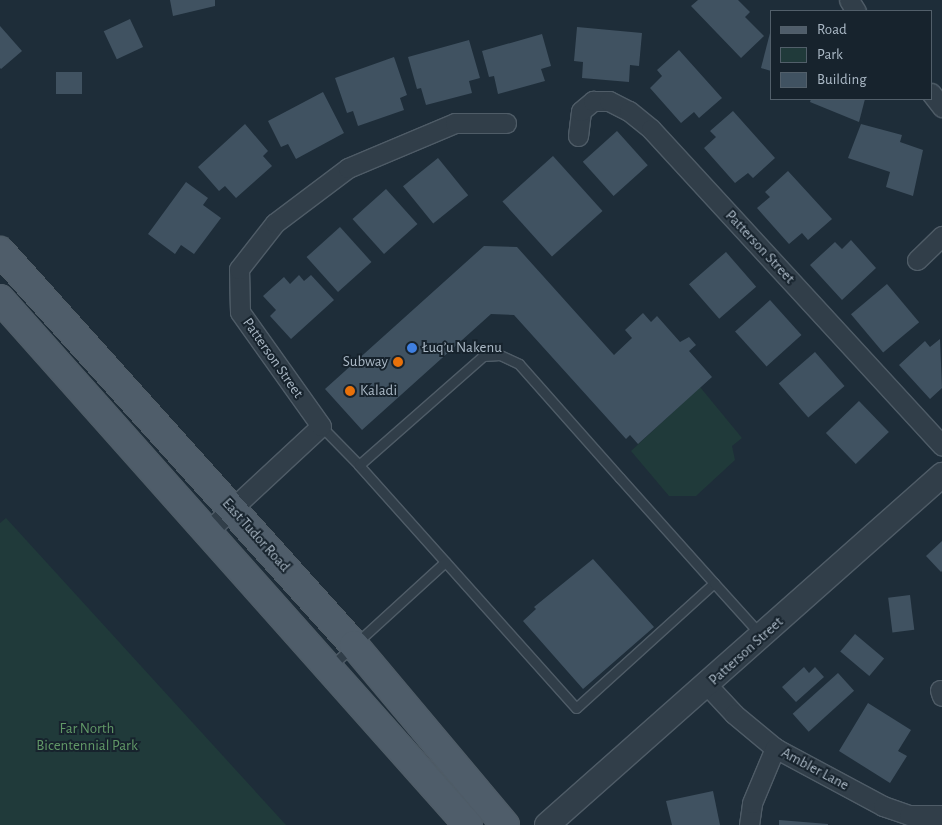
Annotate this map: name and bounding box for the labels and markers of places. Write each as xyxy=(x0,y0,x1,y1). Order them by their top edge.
place label: Łuq’u Nakenu xyxy=(422,339,502,357)
marker: Łuq’u Nakenu xyxy=(406,342,418,354)
place label: Subway xyxy=(343,353,388,371)
marker: Subway xyxy=(392,356,404,368)
place label: Kaladi xyxy=(360,382,397,400)
marker: Kaladi xyxy=(344,385,356,397)

